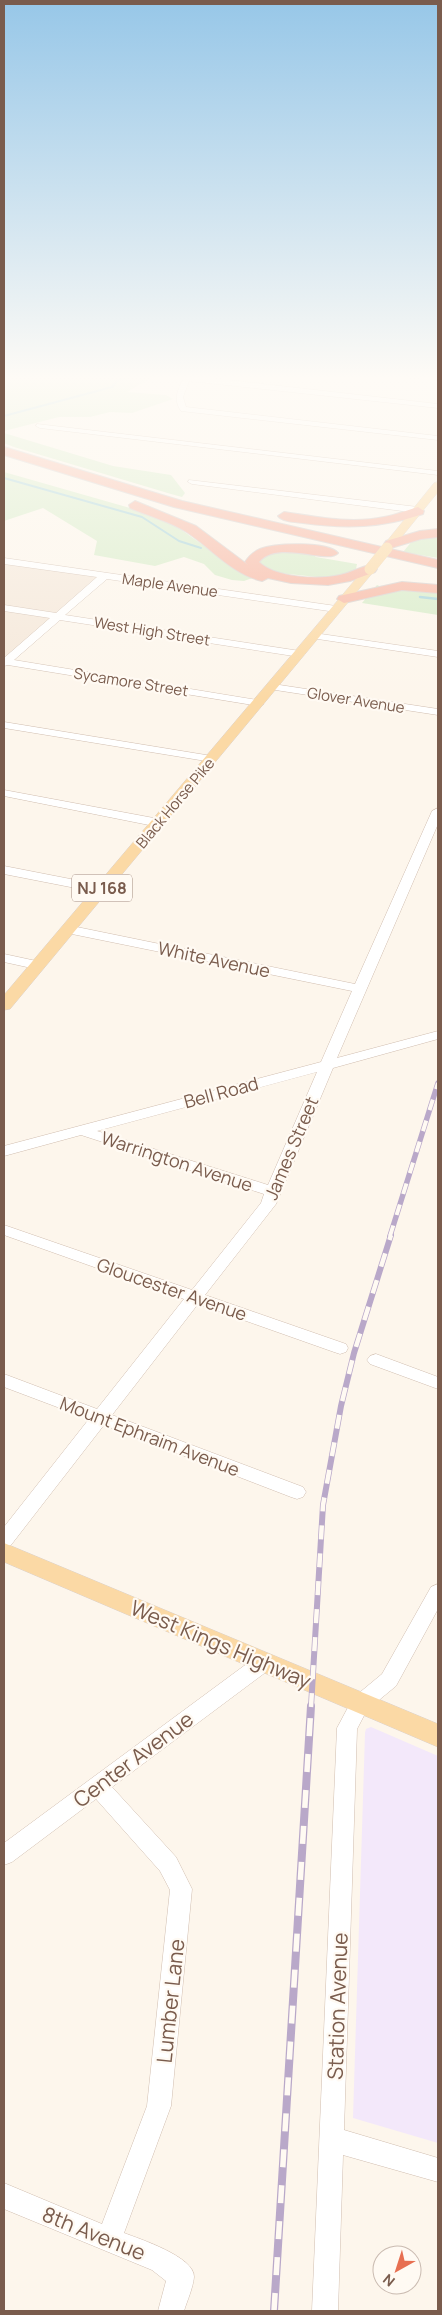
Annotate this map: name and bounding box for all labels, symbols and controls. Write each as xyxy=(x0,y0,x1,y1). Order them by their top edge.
street label: Maple Avenue xyxy=(121,568,219,602)
street label: West High Street xyxy=(92,611,212,651)
street label: Sycamore Street xyxy=(72,663,190,701)
street label: Glover Avenue xyxy=(306,682,407,718)
street label: Black Horse Pike xyxy=(131,753,219,853)
road number: NJ 168 xyxy=(72,874,132,901)
street label: White Avenue xyxy=(156,935,272,983)
street label: Bell Road xyxy=(181,1071,261,1113)
street label: James Street xyxy=(258,1093,324,1203)
street label: Warrington Avenue xyxy=(98,1125,256,1197)
street label: Gloucester Avenue xyxy=(94,1252,250,1326)
street label: Mount Ephraim Avenue xyxy=(57,1391,243,1481)
street label: West Kings Highway xyxy=(126,1593,316,1695)
street label: Center Avenue xyxy=(67,1705,199,1813)
street label: Station Avenue xyxy=(320,1932,354,2080)
street label: Lumber Lane xyxy=(150,1938,190,2064)
street label: 8th Avenue xyxy=(38,2200,150,2266)
north arrow xyxy=(372,2245,422,2295)
text: N xyxy=(379,2270,398,2291)

